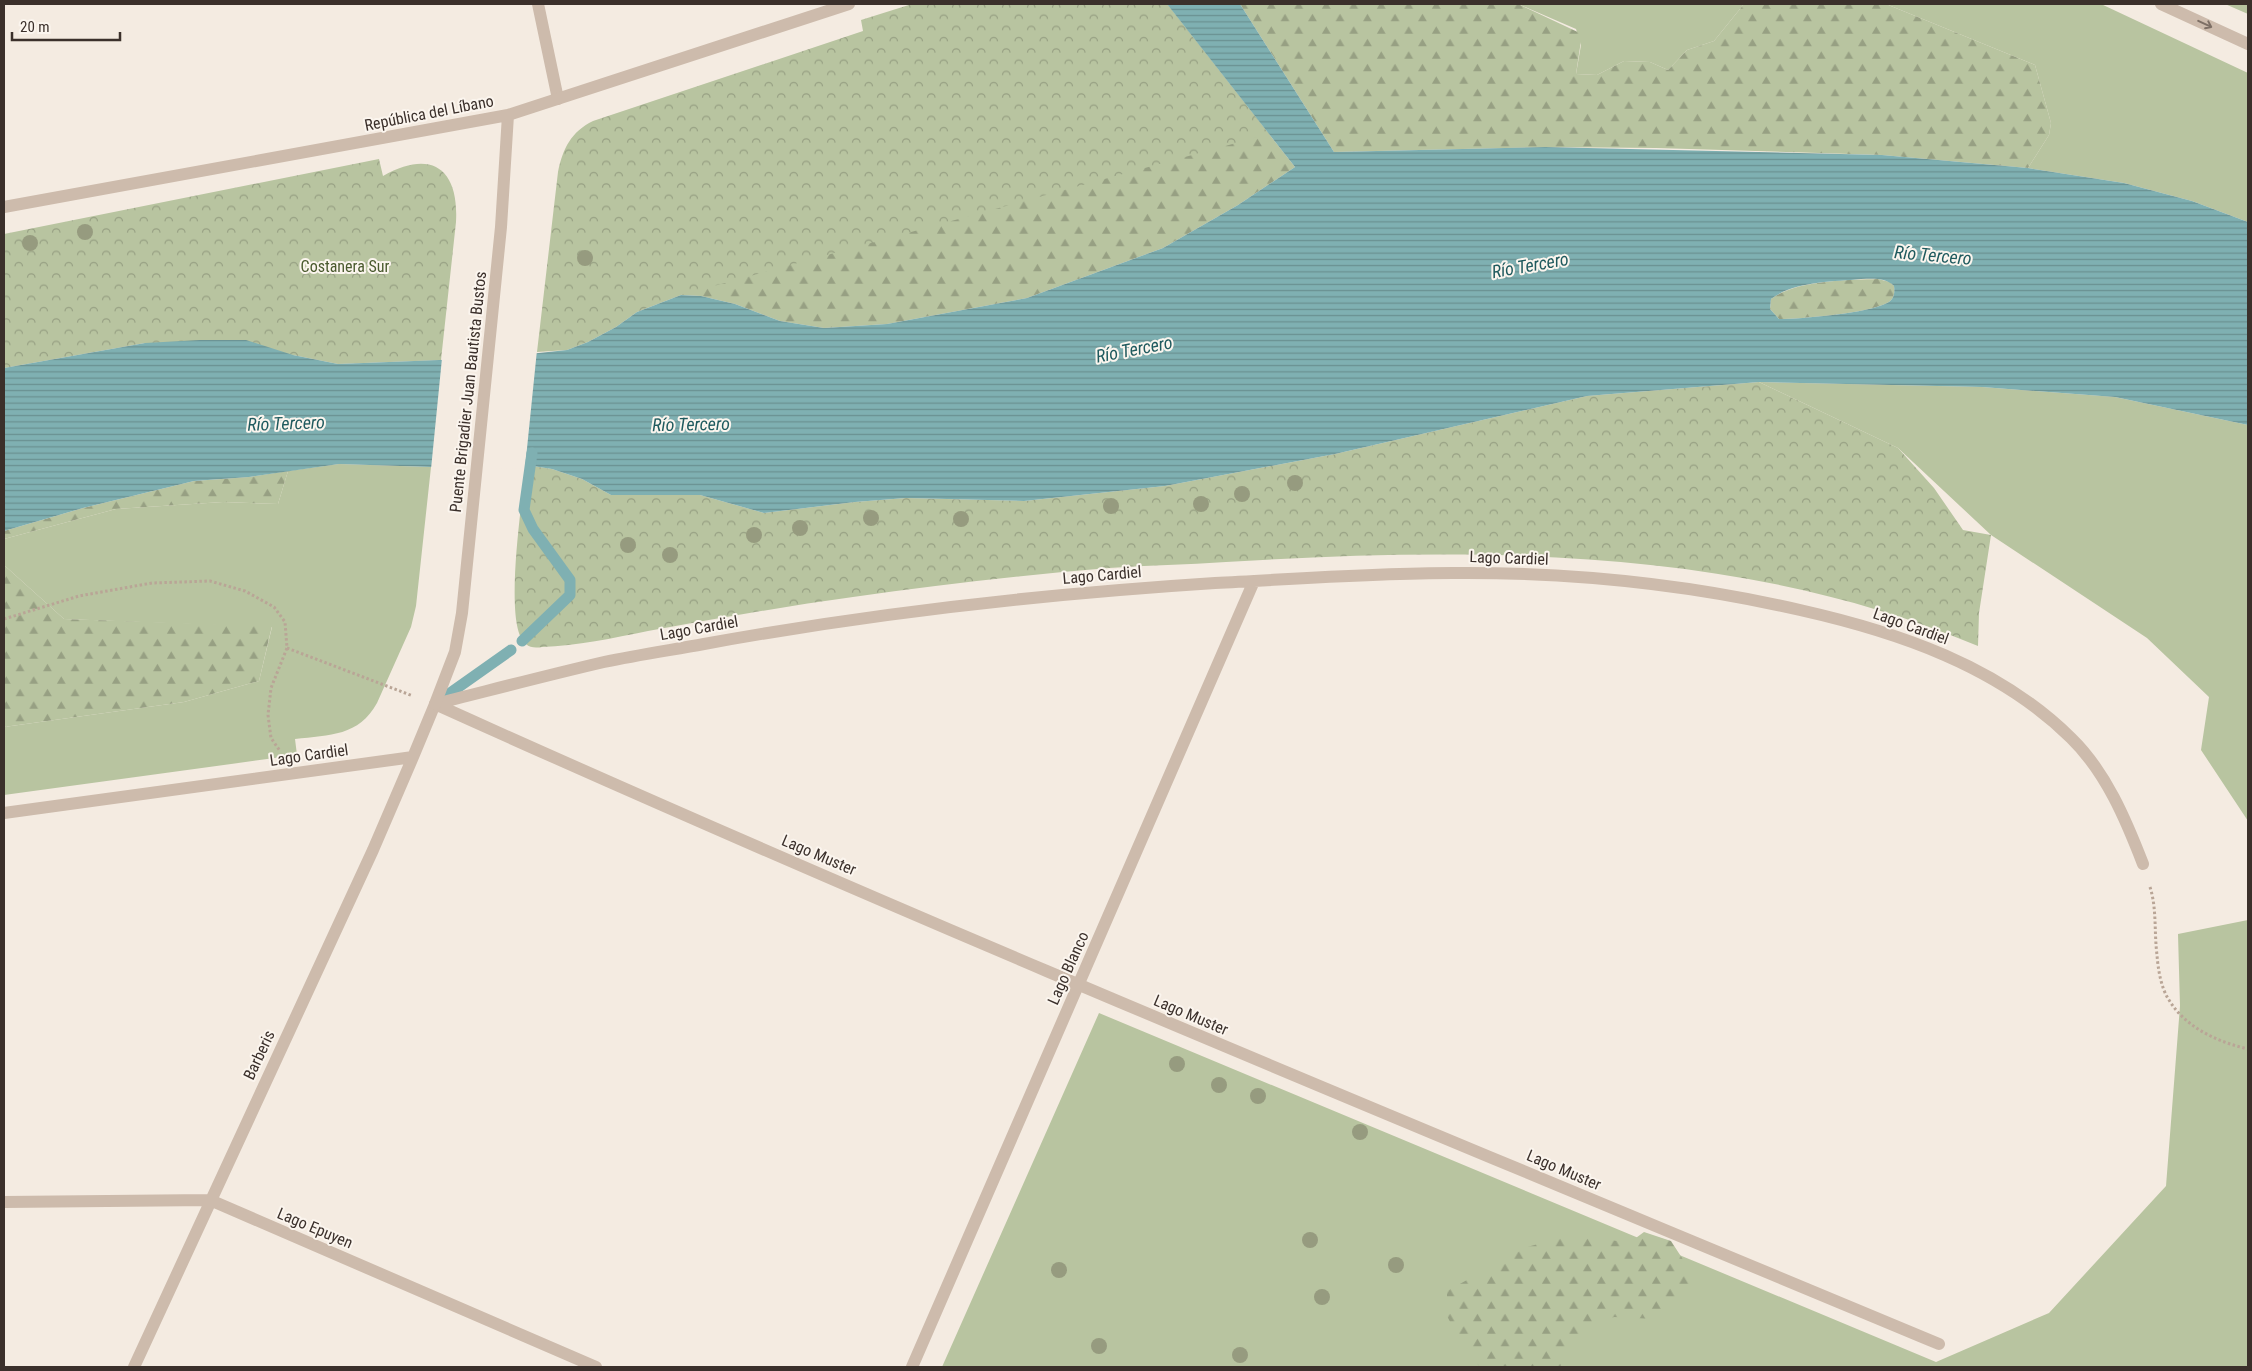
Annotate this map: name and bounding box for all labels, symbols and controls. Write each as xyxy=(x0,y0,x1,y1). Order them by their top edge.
scale bar xyxy=(12,10,120,42)
text: 20 m xyxy=(20,18,50,36)
one-way arrow xyxy=(2197,19,2212,29)
street label: República del Líbano xyxy=(363,91,495,135)
water label: Río Tercero xyxy=(1893,241,1973,269)
water label: Río Tercero xyxy=(1490,248,1570,282)
park label: Costanera Sur xyxy=(301,257,390,276)
street label: Puente Brigadier Juan Bautista Bustos xyxy=(446,270,490,514)
water label: Río Tercero xyxy=(1094,331,1174,367)
water label: Río Tercero xyxy=(247,411,325,435)
water label: Río Tercero xyxy=(652,413,730,435)
street label: Lago Cardiel xyxy=(1469,547,1549,569)
street label: Lago Cardiel xyxy=(1062,562,1142,588)
street label: Lago Cardiel xyxy=(1871,604,1951,648)
street label: Lago Cardiel xyxy=(658,612,740,644)
street label: Lago Cardiel xyxy=(269,740,349,770)
street label: Lago Muster xyxy=(779,831,859,879)
street label: Lago Blanco xyxy=(1043,928,1093,1008)
street label: Lago Muster xyxy=(1151,991,1231,1039)
street label: Barberis xyxy=(239,1027,279,1083)
street label: Lago Muster xyxy=(1524,1146,1604,1194)
street label: Lago Epuyen xyxy=(274,1204,356,1252)

